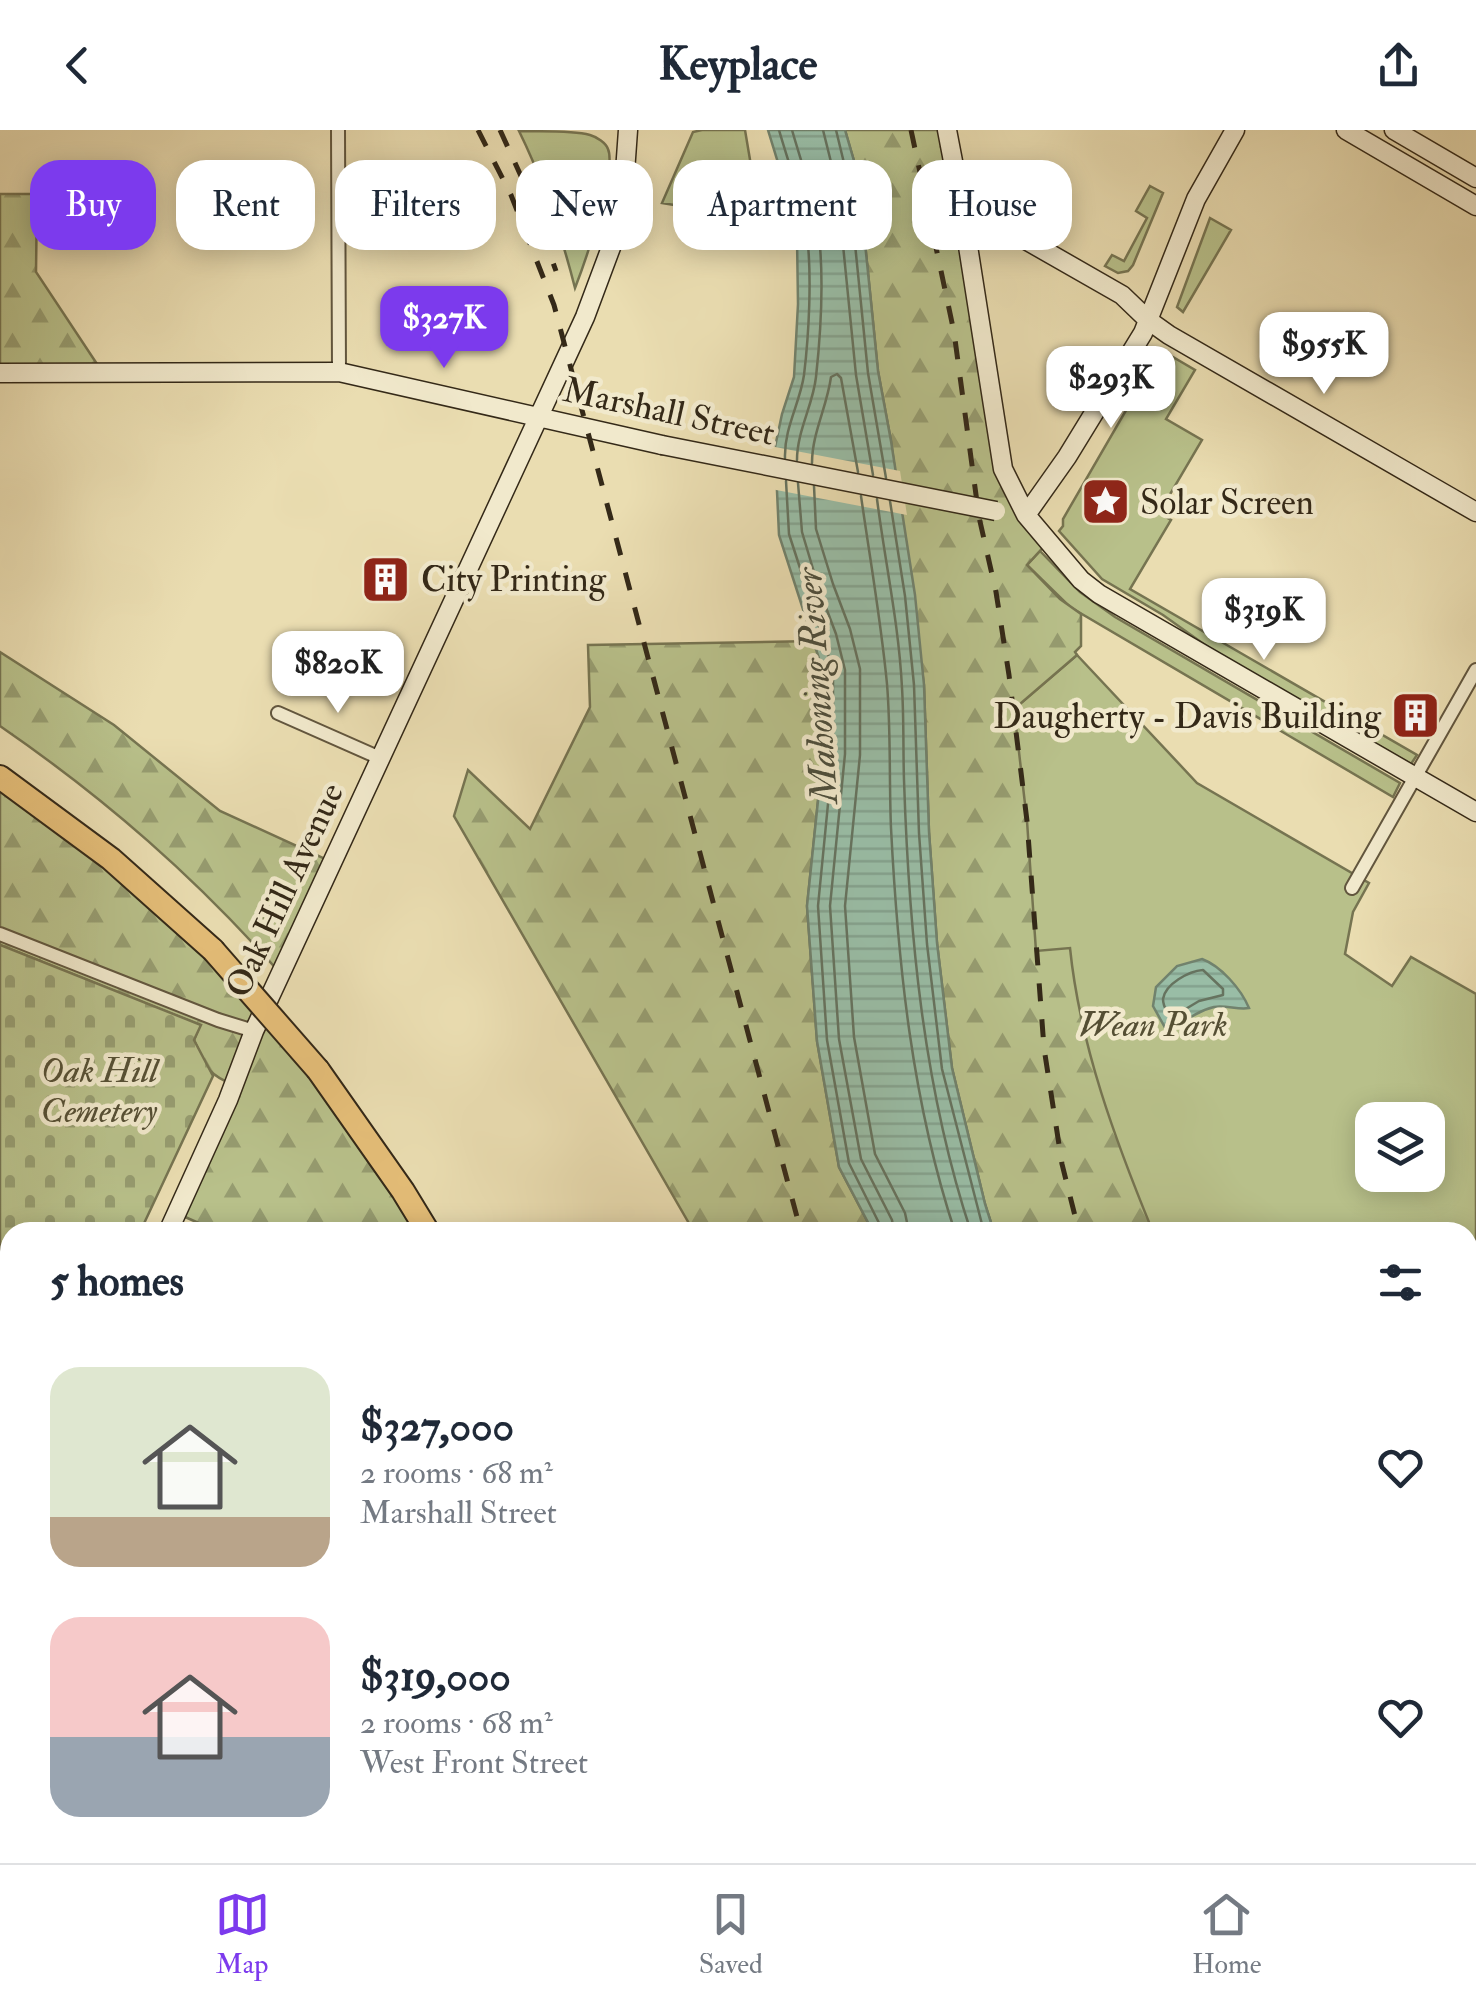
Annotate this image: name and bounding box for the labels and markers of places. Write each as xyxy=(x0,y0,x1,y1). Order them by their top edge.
pin: $327K xyxy=(374,286,514,371)
pin: $955K xyxy=(1254,312,1394,397)
pin: $293K xyxy=(1041,346,1181,431)
place icon: Solar Screen xyxy=(1079,476,1131,528)
place label: Solar Screen xyxy=(1140,481,1314,525)
building icon: City Printing xyxy=(360,553,412,605)
place label: City Printing xyxy=(421,558,607,602)
pin: $319K xyxy=(1194,578,1334,663)
pin: $820K xyxy=(268,631,408,716)
building icon: Daugherty - Davis Building xyxy=(1390,690,1442,742)
place label: Daugherty - Davis Building xyxy=(993,695,1382,739)

